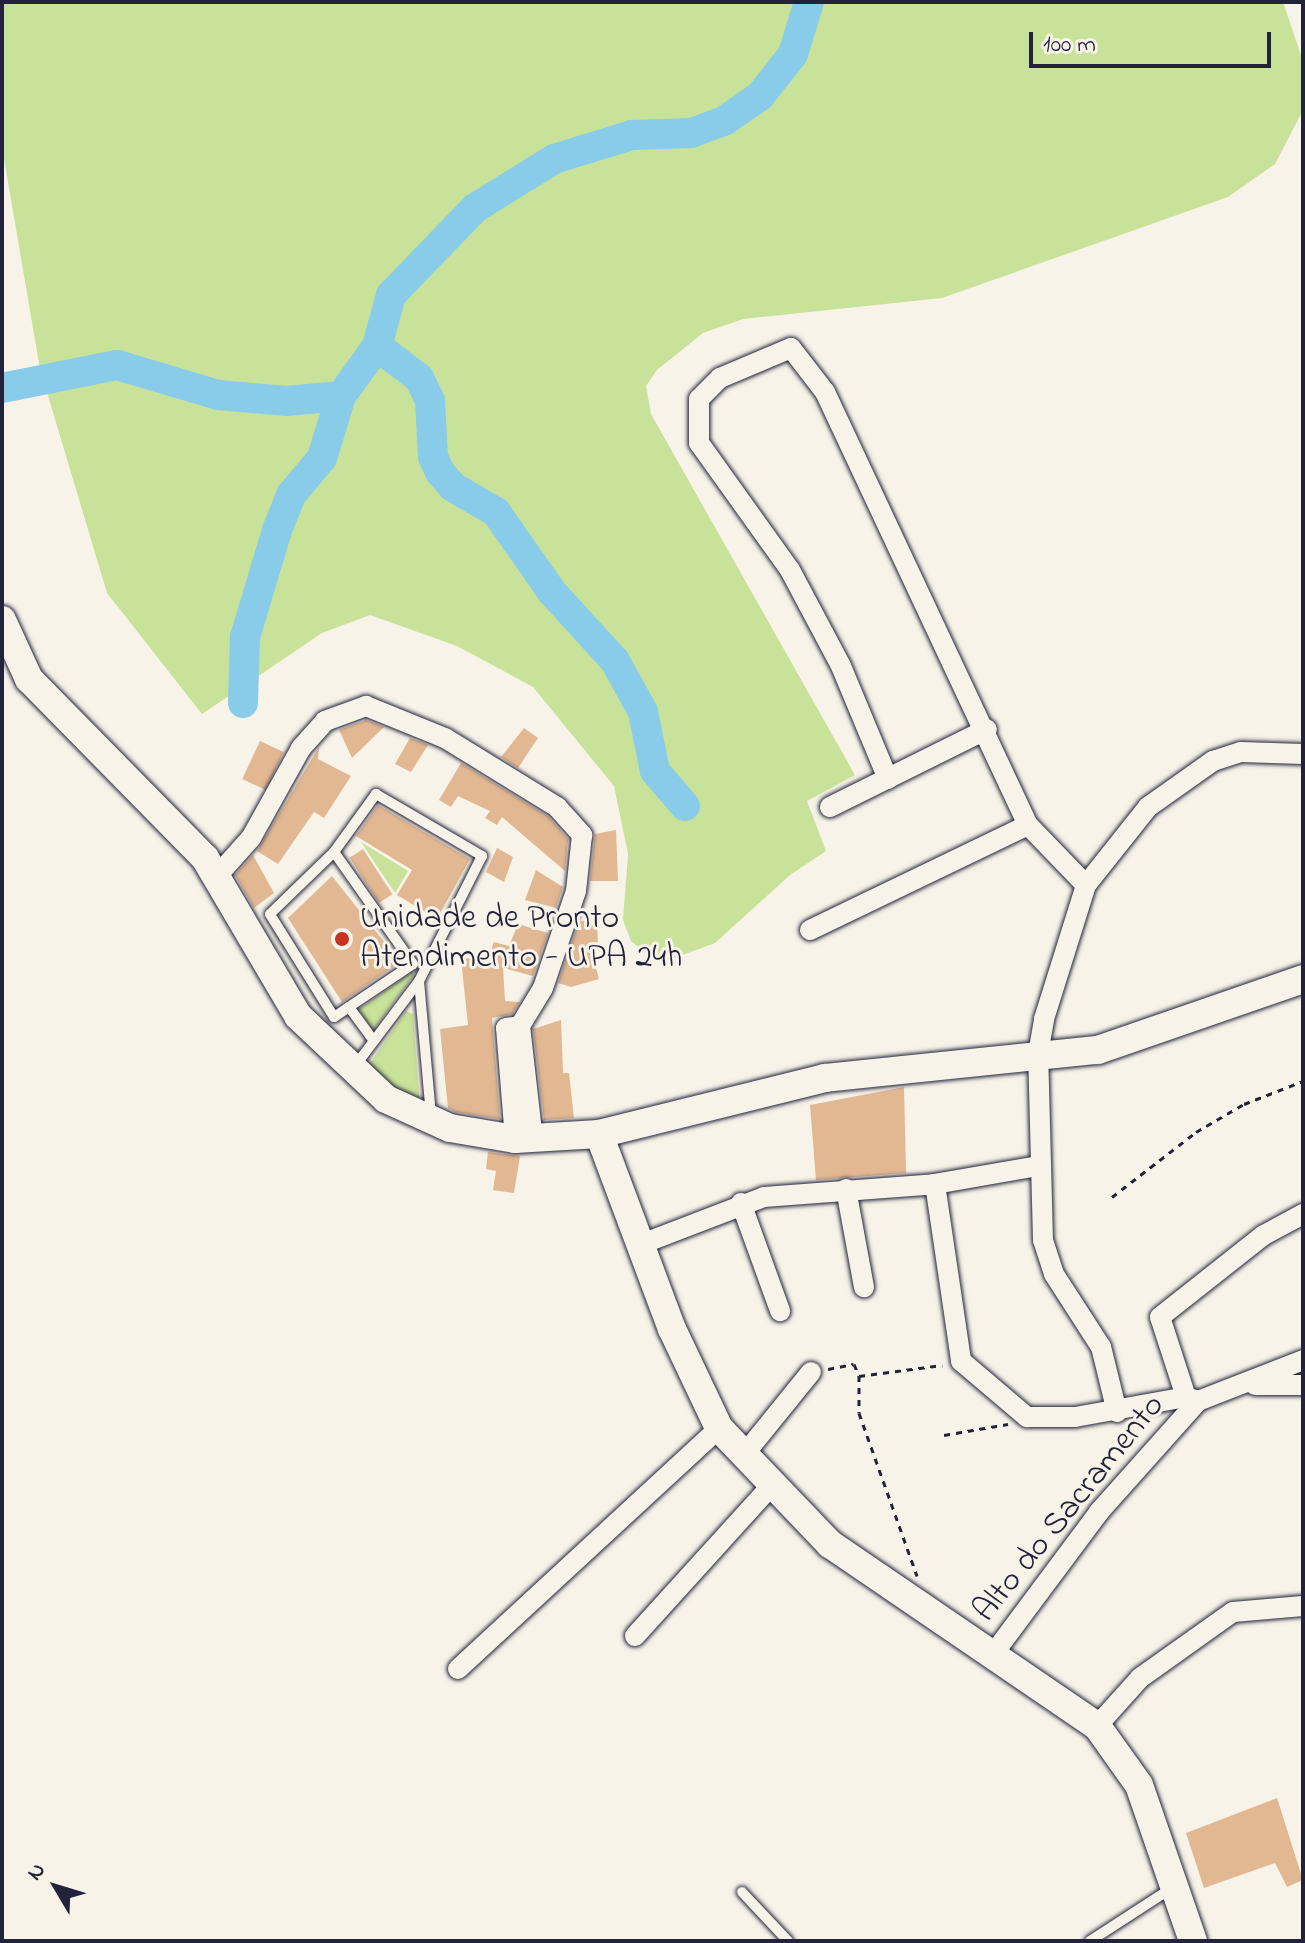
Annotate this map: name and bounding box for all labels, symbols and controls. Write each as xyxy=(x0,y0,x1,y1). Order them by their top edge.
scale bar xyxy=(1033,16,1275,66)
text: 100 m xyxy=(1043,28,1096,63)
place label: Unidade de Pronto Atendimento - UPA 24h xyxy=(360,899,682,978)
marker: Unidade de Pronto Atendimento - UPA 24h xyxy=(331,928,353,950)
street label: Alto do Sacramento xyxy=(966,1387,1174,1631)
north arrow xyxy=(16,1847,96,1927)
text: N xyxy=(20,1857,54,1888)

